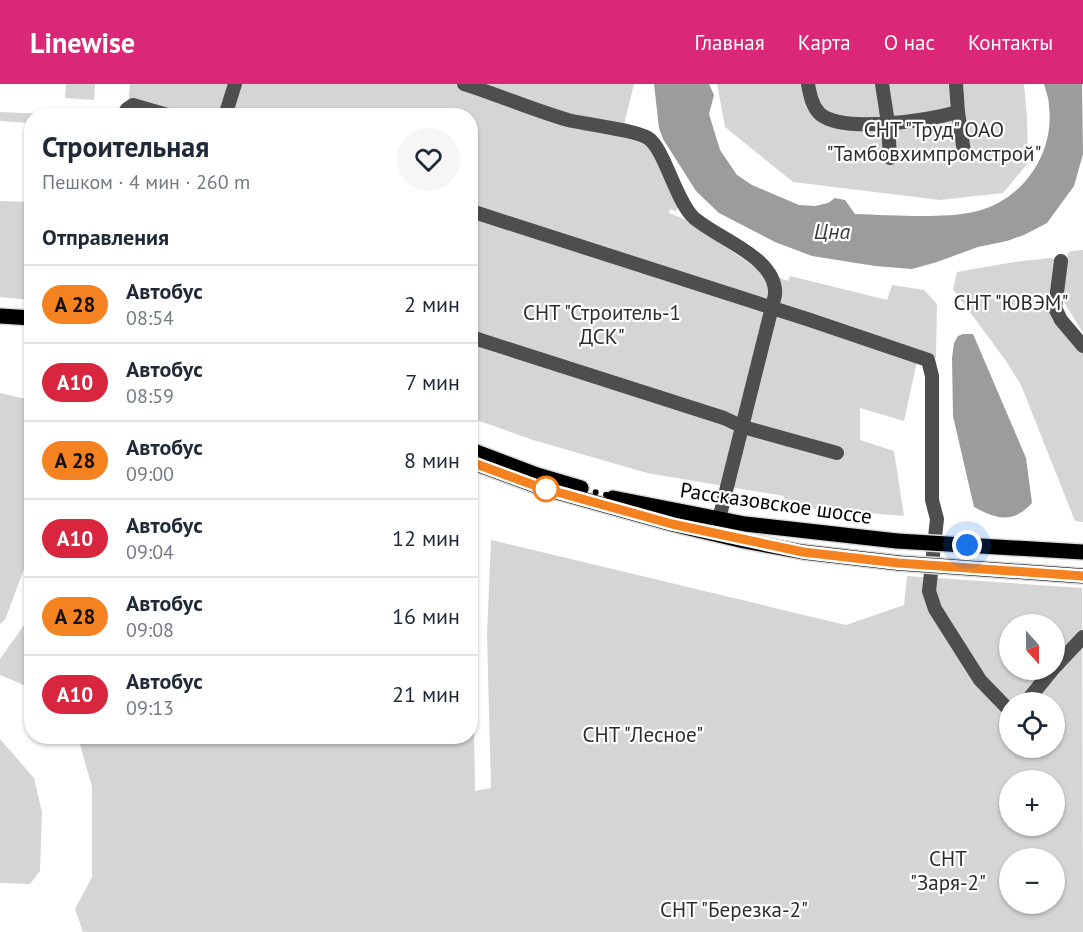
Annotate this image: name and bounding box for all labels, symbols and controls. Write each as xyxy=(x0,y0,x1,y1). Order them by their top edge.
text: Linewise xyxy=(30,24,135,61)
text: Главная xyxy=(694,29,765,56)
text: Карта xyxy=(798,29,851,56)
text: О нас xyxy=(884,29,935,56)
text: Контакты xyxy=(968,29,1053,56)
park label: СНТ "Труд" ОАО "Тамбовхимпромстрой" xyxy=(826,116,1042,167)
text: Строительная xyxy=(42,128,209,165)
button: heart xyxy=(397,128,460,191)
text: Пешком · 4 мин · 260 m xyxy=(42,169,250,195)
water label: Цна xyxy=(814,217,851,245)
text: Отправления xyxy=(42,223,169,251)
text: Автобус xyxy=(126,277,203,305)
park label: СНТ "ЮВЭМ" xyxy=(954,289,1068,316)
text: 2 мин xyxy=(404,290,460,318)
text: А 28 xyxy=(55,291,95,318)
park label: СНТ "Строитель-1 ДСК" xyxy=(523,299,681,350)
text: 08:54 xyxy=(126,305,174,331)
text: Автобус xyxy=(126,355,203,383)
text: 7 мин xyxy=(405,368,460,396)
text: А10 xyxy=(57,369,93,396)
text: 08:59 xyxy=(126,383,174,409)
text: Автобус xyxy=(126,433,203,461)
text: 8 мин xyxy=(404,446,460,474)
text: А 28 xyxy=(55,447,95,474)
text: 09:00 xyxy=(126,461,174,487)
unlabelled marker xyxy=(533,476,559,502)
street label: Рассказовское шоссе xyxy=(678,476,874,530)
text: Автобус xyxy=(126,511,203,539)
text: 12 мин xyxy=(392,524,460,552)
text: А10 xyxy=(57,525,93,552)
your location xyxy=(952,530,982,560)
text: 09:04 xyxy=(126,539,174,565)
text: Автобус xyxy=(126,589,203,617)
text: 16 мин xyxy=(392,602,460,630)
text: А 28 xyxy=(55,603,95,630)
north arrow xyxy=(999,614,1065,680)
map controls xyxy=(999,614,1065,914)
text: 09:08 xyxy=(126,617,174,643)
text: Автобус xyxy=(126,667,203,695)
text: 21 мин xyxy=(392,680,460,708)
text: А10 xyxy=(57,681,93,708)
button: locate xyxy=(999,692,1065,758)
text: 09:13 xyxy=(126,695,174,721)
park label: СНТ "Лесное" xyxy=(583,721,703,748)
button: + xyxy=(999,770,1065,836)
park label: СНТ "Заря-2" xyxy=(910,845,986,896)
button: − xyxy=(999,848,1065,914)
park label: СНТ "Березка-2" xyxy=(660,896,808,923)

